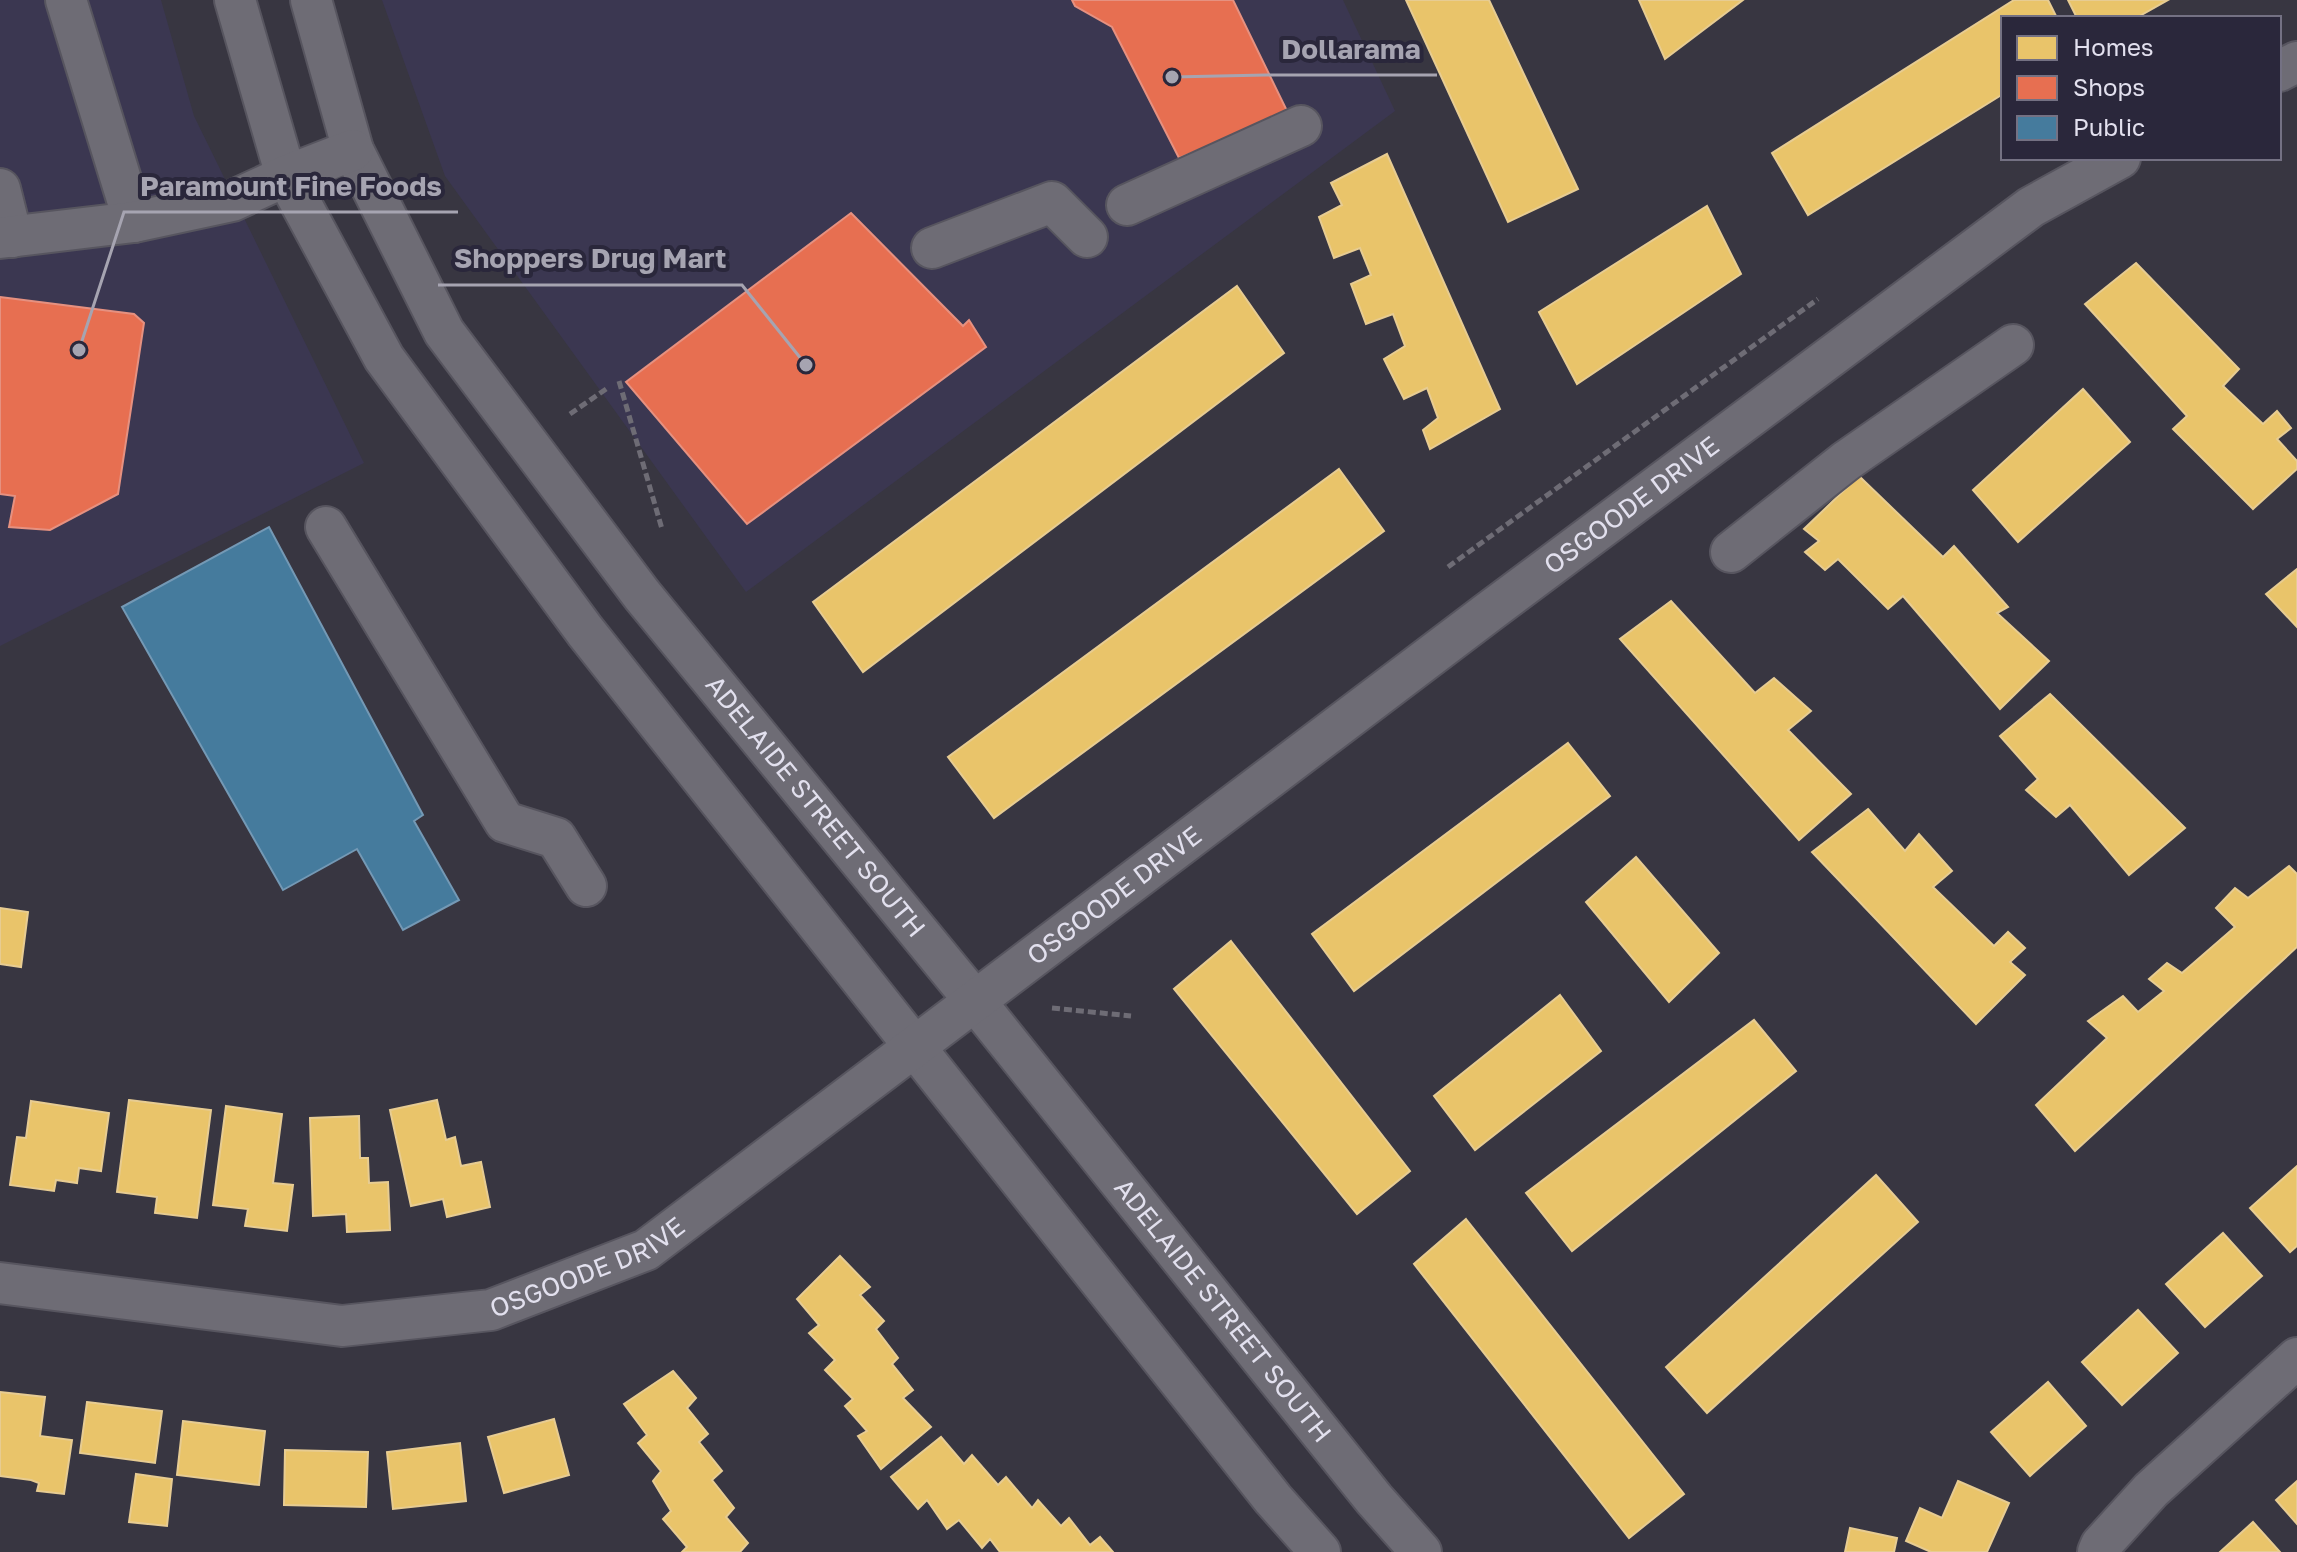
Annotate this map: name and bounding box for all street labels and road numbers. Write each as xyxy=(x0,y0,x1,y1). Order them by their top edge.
street label: OSGOODE DRIVE xyxy=(1538,429,1725,580)
street label: ADELAIDE STREET SOUTH xyxy=(700,669,932,943)
street label: OSGOODE DRIVE xyxy=(1021,819,1207,971)
street label: ADELAIDE STREET SOUTH xyxy=(1108,1172,1338,1448)
street label: OSGOODE DRIVE xyxy=(485,1210,691,1324)

